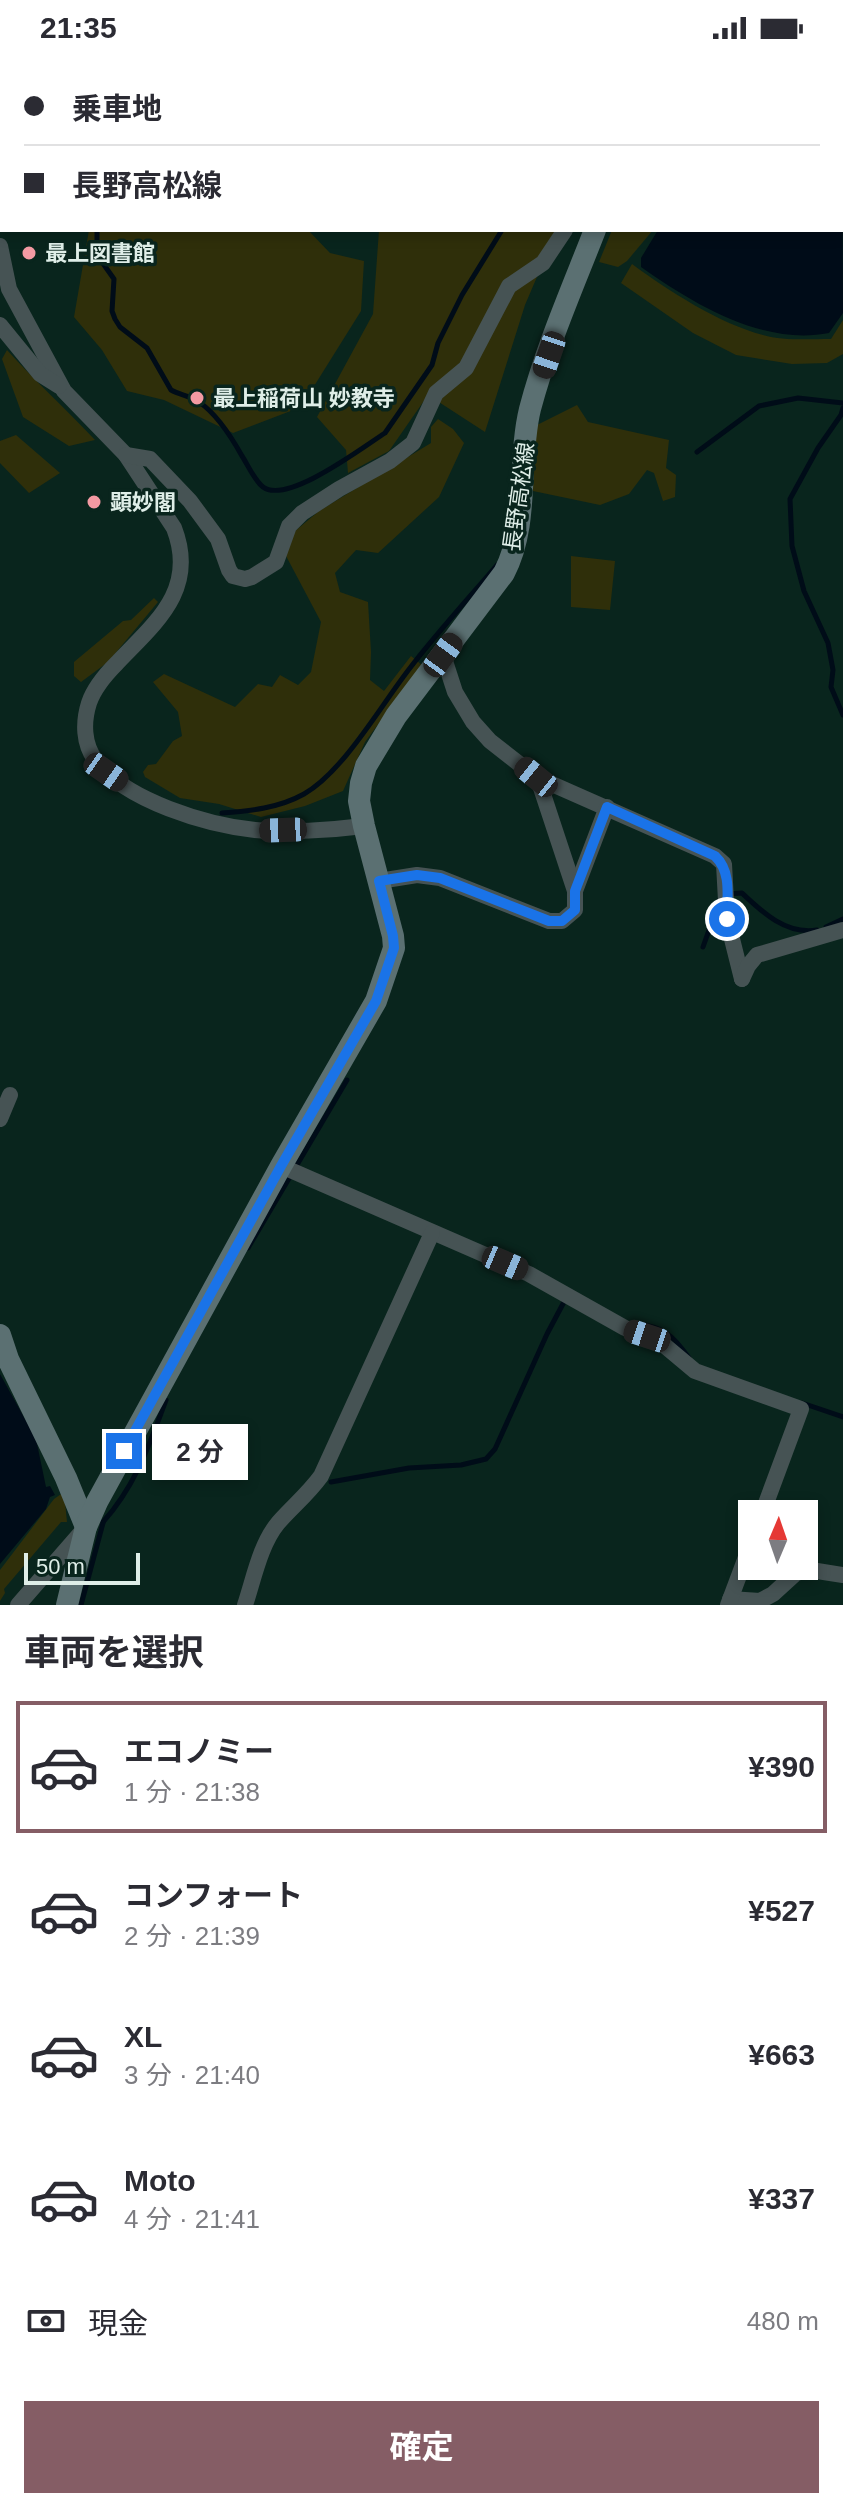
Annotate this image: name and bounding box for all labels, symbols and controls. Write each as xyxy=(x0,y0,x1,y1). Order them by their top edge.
text: 21:35 xyxy=(40,11,117,44)
text: 乗車地 xyxy=(72,92,162,125)
text: 長野高松線 xyxy=(72,169,222,202)
place label: 最上図書館 xyxy=(45,241,155,266)
marker: 最上図書館 xyxy=(20,244,38,262)
car xyxy=(530,328,568,382)
place label: 最上稲荷山 妙教寺 xyxy=(213,386,395,411)
marker: 最上稲荷山 妙教寺 xyxy=(188,389,206,407)
street label: 長野高松線 xyxy=(499,441,539,553)
place label: 顕妙閣 xyxy=(110,490,176,515)
marker: 顕妙閣 xyxy=(85,493,103,511)
car xyxy=(419,629,467,681)
car xyxy=(79,748,133,796)
car xyxy=(510,753,562,801)
car xyxy=(259,817,307,843)
route start xyxy=(709,901,745,937)
car xyxy=(478,1243,532,1283)
car xyxy=(620,1317,674,1355)
callout: 2 分 xyxy=(152,1423,248,1479)
route end xyxy=(106,1433,142,1469)
text: 2 分 xyxy=(176,1437,224,1467)
north arrow xyxy=(738,1500,818,1580)
map controls xyxy=(738,1500,818,1580)
scale bar xyxy=(24,1549,140,1585)
text: 50 m xyxy=(36,1554,85,1579)
text: 車両を選択 xyxy=(24,1632,204,1673)
icon: car xyxy=(28,1731,100,1803)
text: エコノミー xyxy=(124,1735,274,1768)
text: ¥390 xyxy=(748,1750,815,1783)
text: 1 分 · 21:38 xyxy=(124,1777,260,1807)
icon: car xyxy=(28,1875,100,1947)
text: コンフォート xyxy=(124,1879,303,1912)
text: ¥527 xyxy=(748,1894,815,1927)
text: 2 分 · 21:39 xyxy=(124,1921,260,1951)
icon: car xyxy=(28,2019,100,2091)
text: XL xyxy=(124,2020,162,2053)
text: ¥663 xyxy=(748,2038,815,2071)
text: 3 分 · 21:40 xyxy=(124,2060,260,2090)
icon: car xyxy=(28,2163,100,2235)
text: Moto xyxy=(124,2164,196,2197)
text: ¥337 xyxy=(748,2182,815,2215)
text: 4 分 · 21:41 xyxy=(124,2204,260,2234)
icon: cash xyxy=(24,2299,68,2343)
text: 480 m xyxy=(747,2306,819,2336)
text: 現金 xyxy=(88,2307,148,2340)
button: 確定 xyxy=(24,2401,819,2493)

